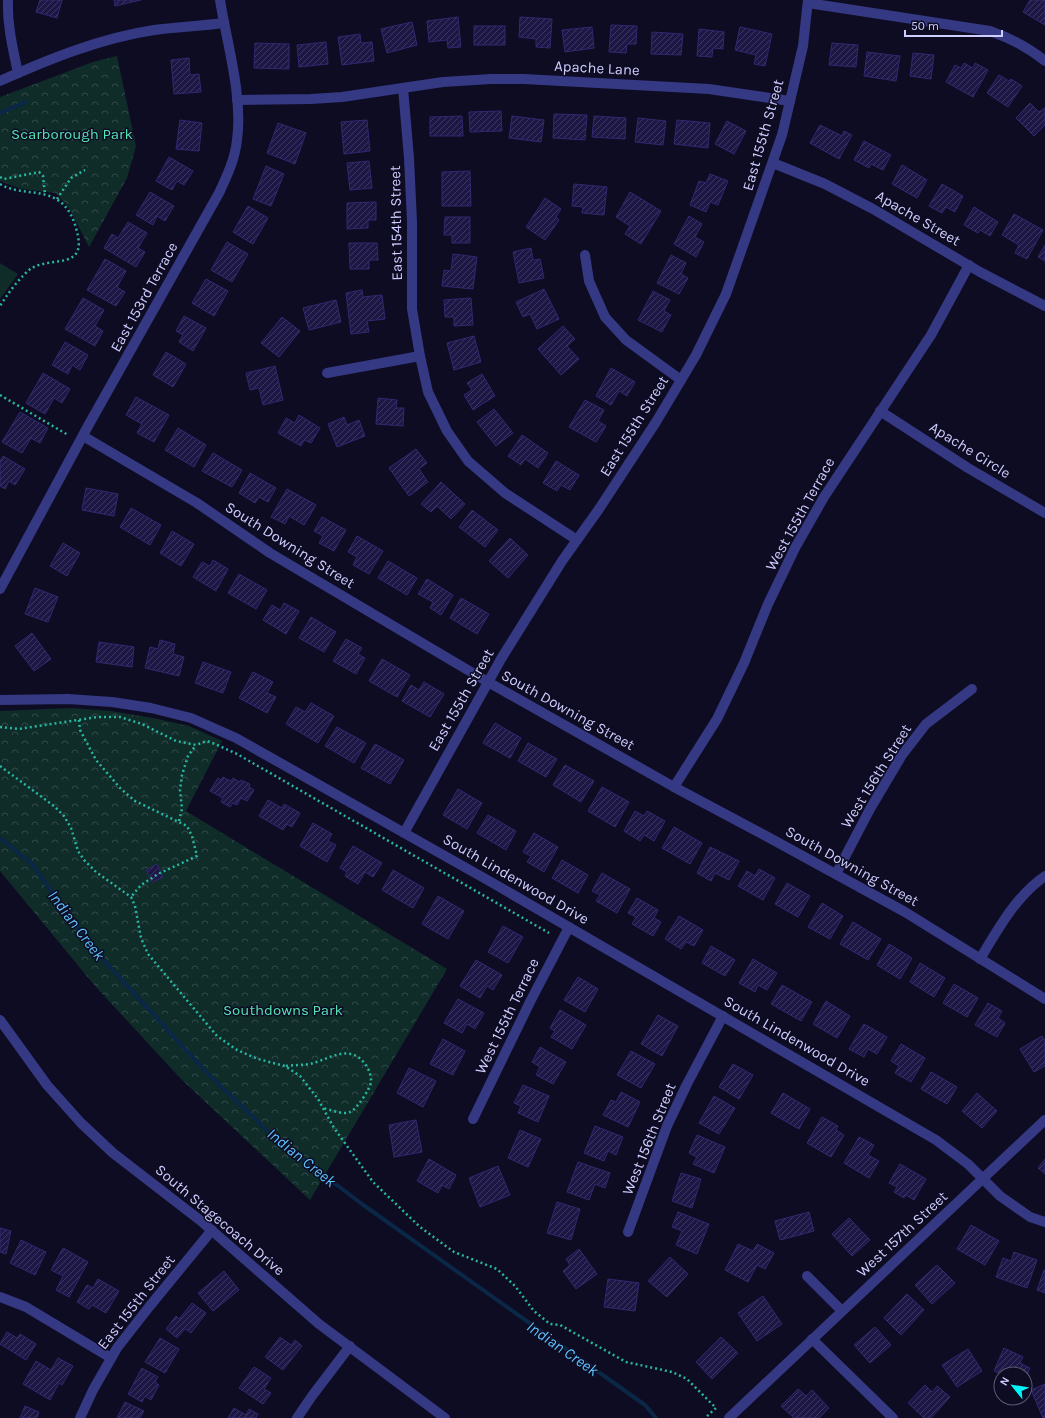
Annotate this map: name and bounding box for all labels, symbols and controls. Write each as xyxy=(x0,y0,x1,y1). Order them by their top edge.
scale bar xyxy=(905,12,1002,38)
text: 50 m xyxy=(911,19,939,33)
street label: Apache Lane xyxy=(554,57,640,79)
street label: East 155th Street xyxy=(738,77,788,193)
park label: Scarborough Park xyxy=(11,125,133,143)
street label: East 154th Street xyxy=(386,165,406,281)
street label: Apache Street xyxy=(872,186,964,250)
street label: East 153rd Terrace xyxy=(106,239,182,355)
street label: East 155th Street xyxy=(596,372,672,480)
street label: Apache Circle xyxy=(926,418,1014,482)
street label: West 155th Terrace xyxy=(761,454,839,574)
street label: South Downing Street xyxy=(222,498,358,592)
street label: East 155th Street xyxy=(424,645,498,754)
street label: South Downing Street xyxy=(498,666,638,754)
street label: West 156th Street xyxy=(837,720,915,831)
street label: South Downing Street xyxy=(782,822,922,910)
street label: South Lindenwood Drive xyxy=(440,830,592,928)
water label: Indian Creek xyxy=(44,886,110,965)
street label: West 155th Terrace xyxy=(471,955,543,1077)
street label: South Lindenwood Drive xyxy=(721,992,873,1090)
park label: Southdowns Park xyxy=(223,1001,343,1019)
street label: West 156th Street xyxy=(618,1080,680,1198)
water label: Indian Creek xyxy=(263,1124,341,1191)
street label: South Stagecoach Drive xyxy=(152,1161,288,1279)
street label: West 157th Street xyxy=(853,1187,951,1281)
street label: East 155th Street xyxy=(93,1251,179,1353)
water label: Indian Creek xyxy=(523,1317,603,1380)
north arrow xyxy=(993,1366,1033,1406)
text: N xyxy=(997,1375,1012,1388)

